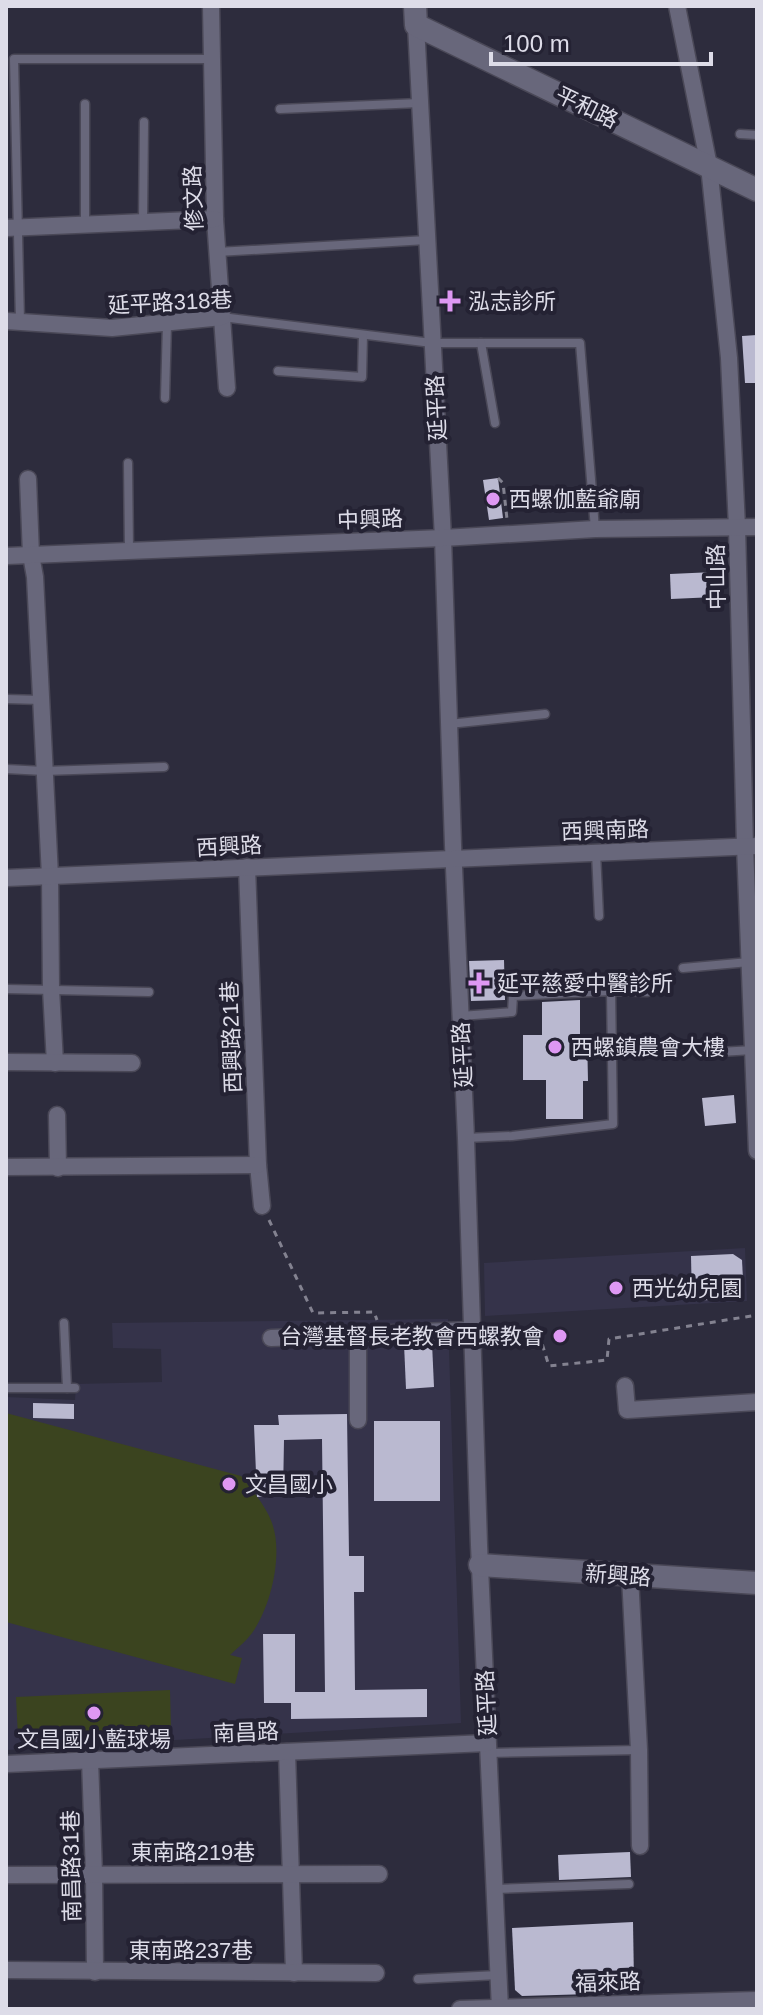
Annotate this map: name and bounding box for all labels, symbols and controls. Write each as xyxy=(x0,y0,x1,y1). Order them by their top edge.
scale bar xyxy=(491,16,711,66)
text: 100 m xyxy=(503,30,570,57)
street label: 平和路 xyxy=(552,82,622,133)
street label: 修文路 xyxy=(180,165,207,231)
street label: 延平路318巷 xyxy=(107,287,233,318)
place label: 泓志診所 xyxy=(468,289,556,314)
marker: 泓志診所 xyxy=(439,290,461,312)
street label: 延平路 xyxy=(422,374,451,442)
place label: 西螺伽藍爺廟 xyxy=(509,487,641,512)
marker: 西螺伽藍爺廟 xyxy=(484,490,502,508)
street label: 中興路 xyxy=(337,506,403,533)
street label: 中山路 xyxy=(703,544,730,610)
street label: 西興南路 xyxy=(561,816,649,845)
street label: 西興路 xyxy=(195,832,263,861)
place label: 延平慈愛中醫診所 xyxy=(497,971,673,996)
marker: 延平慈愛中醫診所 xyxy=(468,972,490,994)
street label: 西興路21巷 xyxy=(217,980,246,1094)
street label: 延平路 xyxy=(448,1021,477,1089)
place label: 西螺鎮農會大樓 xyxy=(571,1035,725,1060)
marker: 西螺鎮農會大樓 xyxy=(546,1038,564,1056)
place label: 西光幼兒園 xyxy=(632,1276,742,1301)
marker: 西光幼兒園 xyxy=(607,1279,625,1297)
place label: 台灣基督長老教會西螺教會 xyxy=(280,1324,544,1349)
marker: 台灣基督長老教會西螺教會 xyxy=(551,1327,569,1345)
place label: 文昌國小 xyxy=(245,1472,333,1497)
marker: 文昌國小 xyxy=(220,1475,238,1493)
street label: 新興路 xyxy=(584,1561,652,1590)
street label: 延平路 xyxy=(472,1669,501,1737)
marker: 文昌國小藍球場 xyxy=(85,1704,103,1722)
street label: 南昌路 xyxy=(213,1719,279,1746)
place label: 文昌國小藍球場 xyxy=(17,1727,171,1752)
street label: 南昌路31巷 xyxy=(58,1810,85,1922)
street label: 東南路219巷 xyxy=(131,1840,255,1865)
street label: 東南路237巷 xyxy=(129,1938,253,1963)
street label: 福來路 xyxy=(575,1969,641,1996)

